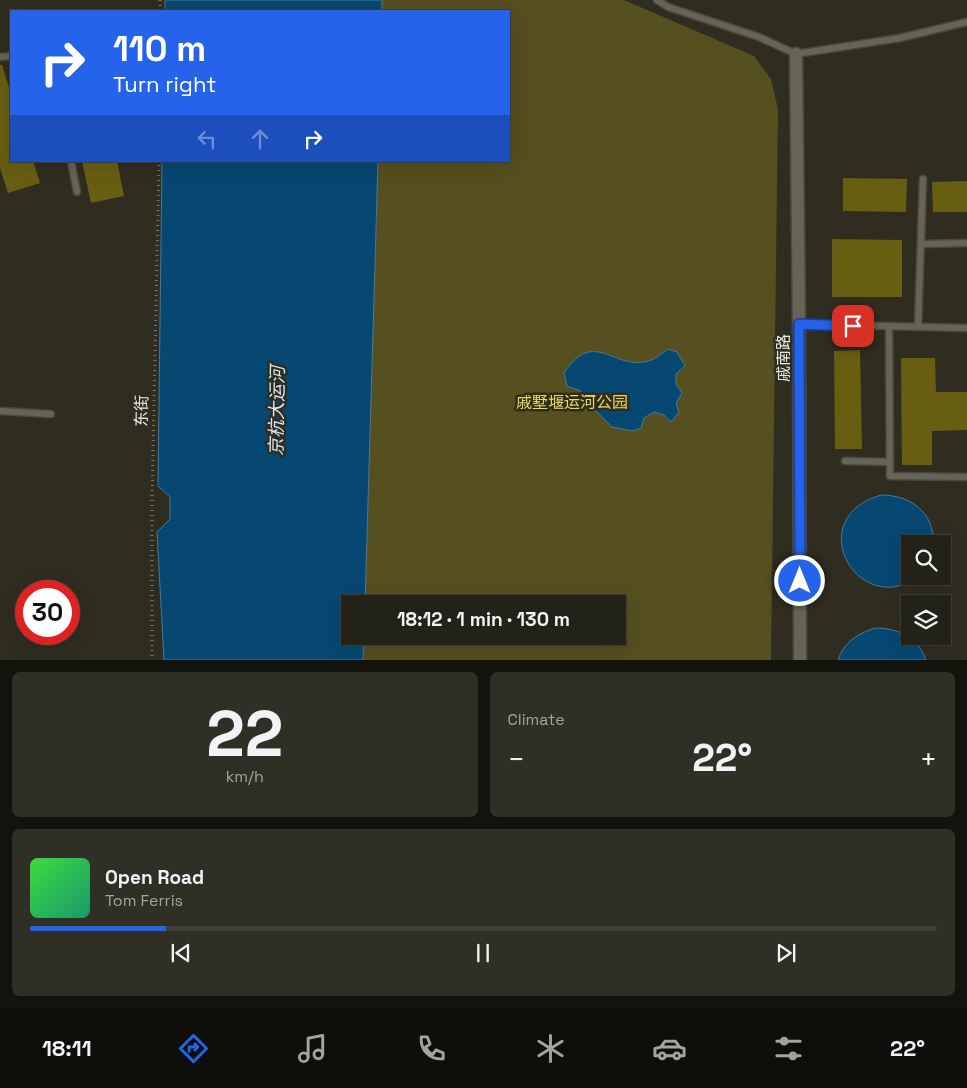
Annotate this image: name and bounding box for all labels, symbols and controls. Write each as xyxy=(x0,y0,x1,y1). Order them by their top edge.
text: 110 m xyxy=(113,27,206,71)
icon: right xyxy=(30,30,95,95)
text: Turn right xyxy=(113,70,216,98)
icon: left xyxy=(193,125,221,153)
icon: ahead xyxy=(246,125,274,153)
icon: right xyxy=(299,125,327,153)
pin xyxy=(832,305,874,347)
icon: arrive xyxy=(839,312,867,340)
street label: 戚南路 xyxy=(773,334,794,382)
water label: 京杭大运河 xyxy=(264,363,289,456)
park label: 戚墅堰运河公园 xyxy=(516,392,628,413)
street label: 东街 xyxy=(131,395,152,427)
map controls xyxy=(901,535,951,645)
button: search xyxy=(901,535,951,585)
position arrow xyxy=(773,554,825,606)
speed limit sign: 30 xyxy=(15,580,80,645)
button: layers xyxy=(901,595,951,645)
text: 18:12 · 1 min · 130 m xyxy=(397,607,570,632)
text: 22 xyxy=(206,692,283,775)
text: Climate xyxy=(508,709,565,730)
text: 22° xyxy=(692,734,752,782)
text: − xyxy=(508,741,525,777)
text: + xyxy=(920,741,937,777)
text: km/h xyxy=(226,766,264,787)
text: Open Road xyxy=(105,865,204,890)
text: Tom Ferris xyxy=(105,890,183,911)
icon: previous xyxy=(167,939,195,967)
icon: pause xyxy=(469,939,497,967)
icon: next xyxy=(772,939,800,967)
icon: directions xyxy=(176,1031,211,1066)
icon: music xyxy=(295,1031,330,1066)
icon: phone xyxy=(414,1031,449,1066)
icon: climate xyxy=(533,1031,568,1066)
icon: car xyxy=(652,1031,687,1066)
icon: filters xyxy=(771,1031,806,1066)
text: 18:11 xyxy=(42,1034,92,1062)
text: 22° xyxy=(890,1034,925,1062)

